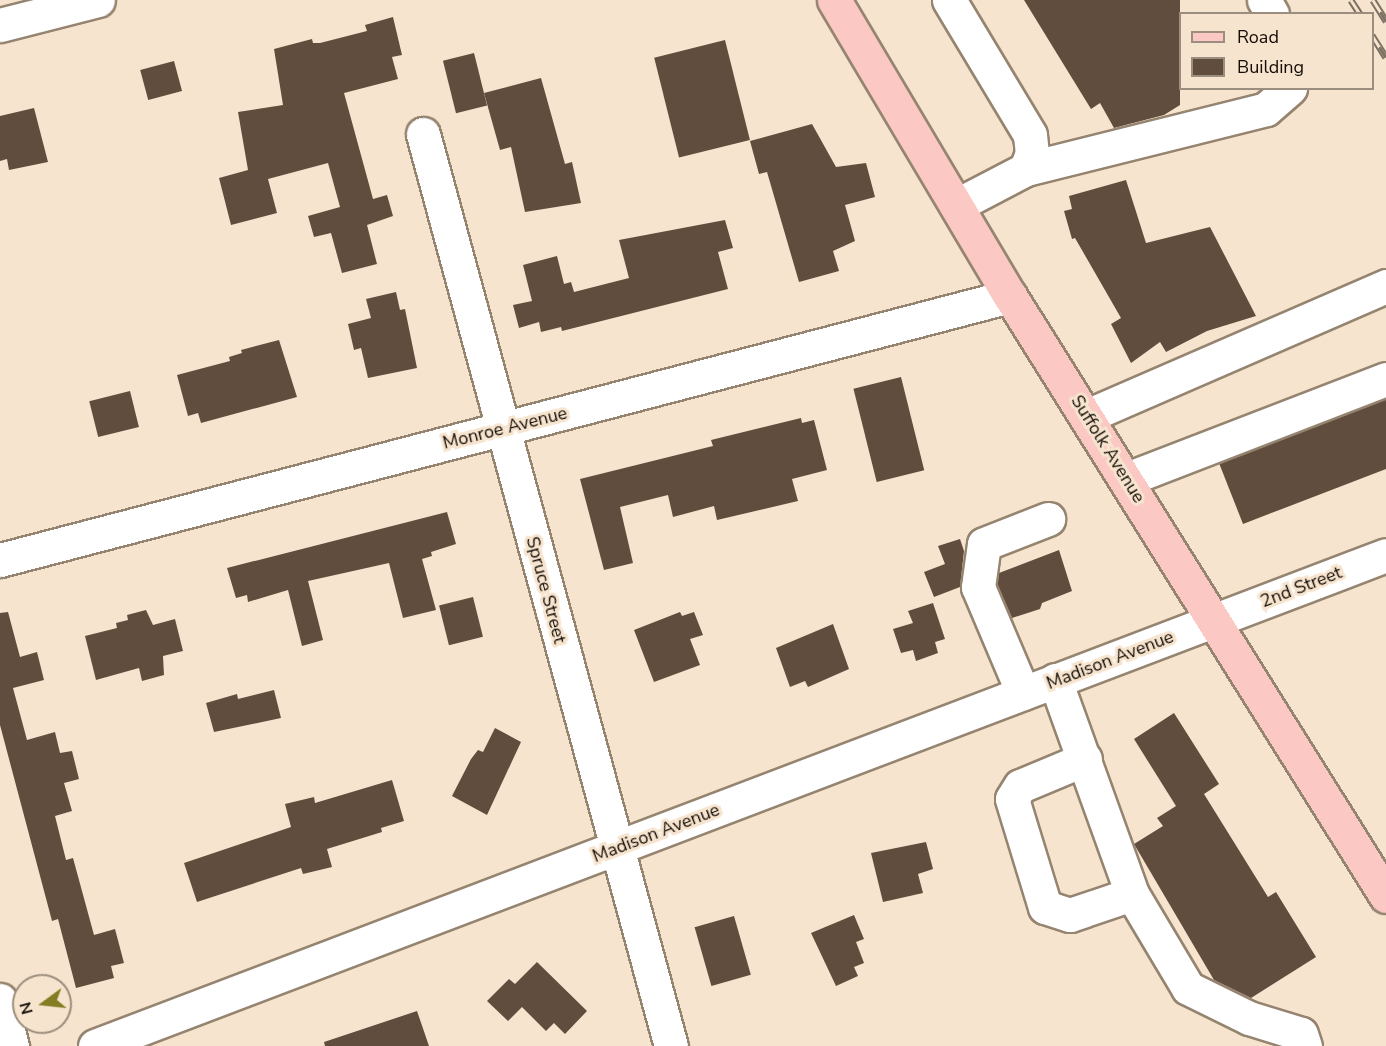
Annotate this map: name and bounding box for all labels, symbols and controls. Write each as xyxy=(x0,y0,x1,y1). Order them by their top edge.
legend xyxy=(1179,12,1374,90)
text: Road xyxy=(1237,25,1279,49)
text: Building xyxy=(1237,55,1304,79)
street label: Suffolk Avenue xyxy=(1066,391,1150,507)
street label: Monroe Avenue xyxy=(441,402,569,454)
street label: Spruce Street xyxy=(521,534,571,646)
street label: 2nd Street xyxy=(1257,562,1345,612)
street label: Madison Avenue xyxy=(1043,626,1177,694)
street label: Madison Avenue xyxy=(589,799,723,867)
north arrow xyxy=(12,974,72,1034)
text: N xyxy=(14,1000,39,1017)

